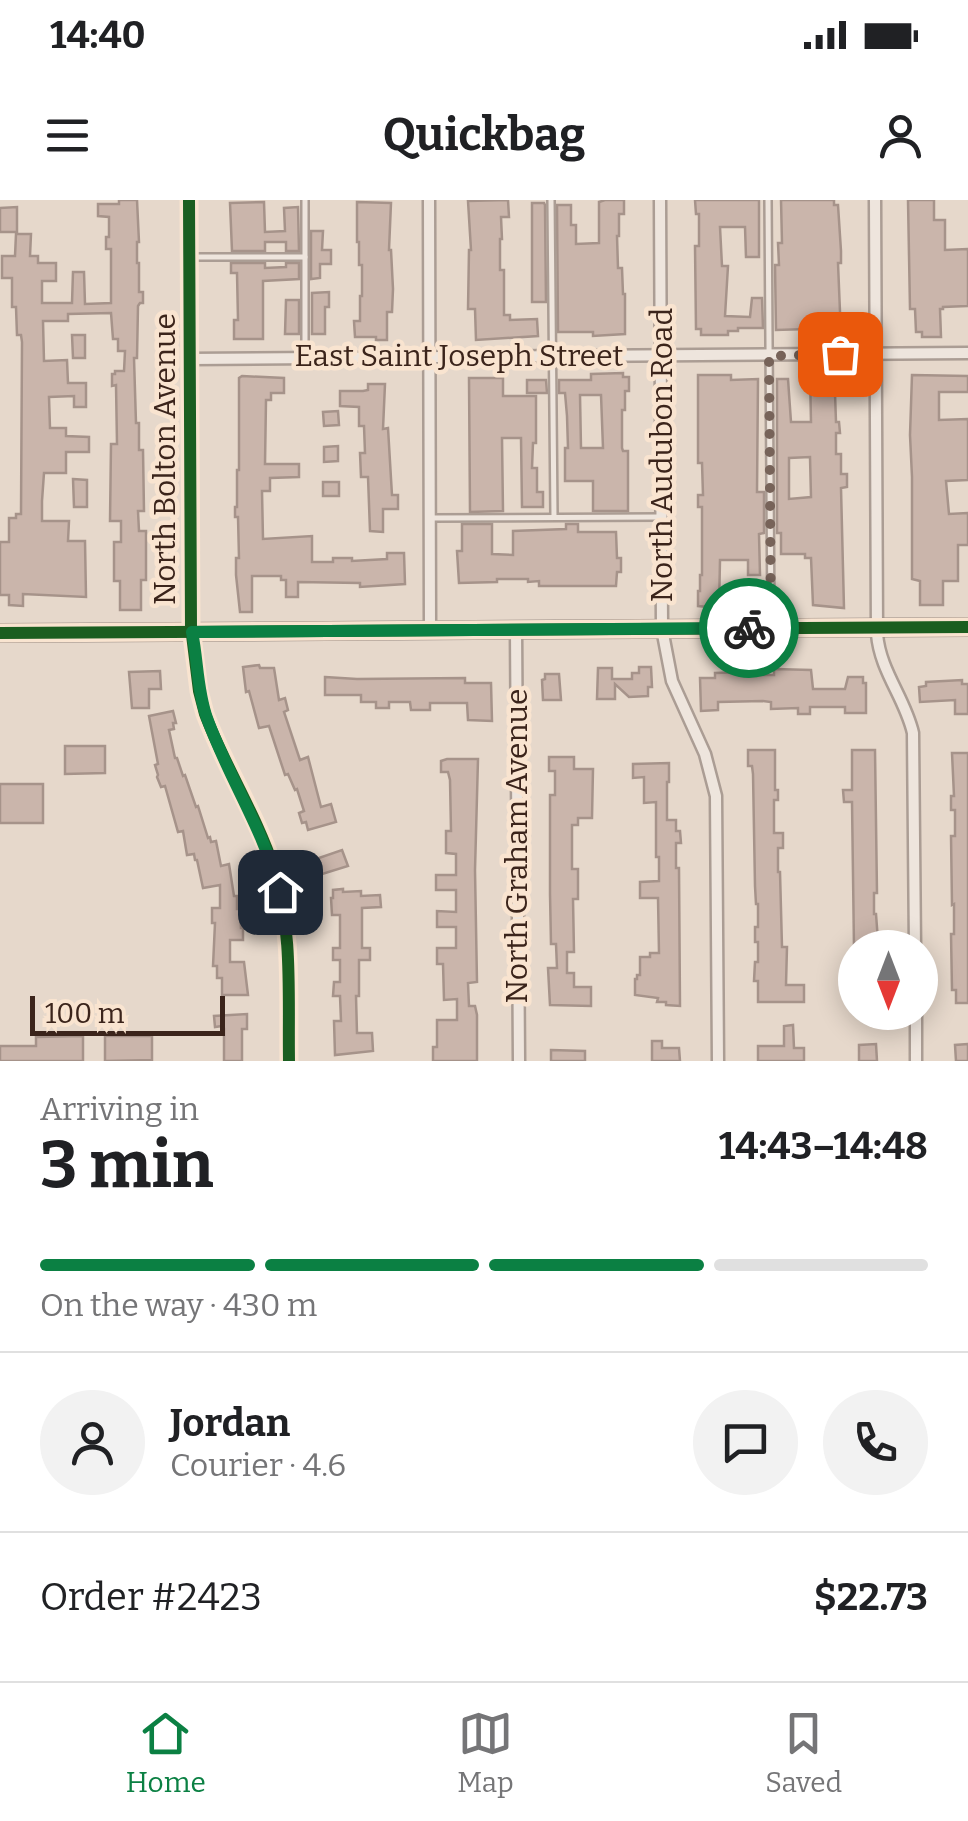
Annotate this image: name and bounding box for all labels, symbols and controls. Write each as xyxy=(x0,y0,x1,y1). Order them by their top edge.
text: 14:40 xyxy=(50,12,146,58)
icon: menu xyxy=(40,108,95,163)
text: Quickbag xyxy=(383,108,585,162)
icon: person xyxy=(873,108,928,163)
street label: North Audubon Road xyxy=(644,308,680,602)
pin xyxy=(798,312,883,397)
street label: North Bolton Avenue xyxy=(147,313,183,605)
icon: bag xyxy=(813,327,868,382)
street label: East Saint Joseph Street xyxy=(295,338,624,374)
courier xyxy=(699,578,799,678)
icon: bike xyxy=(722,601,777,656)
street label: North Graham Avenue xyxy=(499,688,535,1004)
pin xyxy=(238,850,323,935)
icon: home xyxy=(253,865,308,920)
north arrow xyxy=(838,930,938,1030)
map controls xyxy=(838,930,938,1030)
scale bar xyxy=(30,991,225,1036)
text: 100 m xyxy=(45,997,125,1030)
text: Arriving in xyxy=(40,1090,199,1128)
text: 14:43–14:48 xyxy=(719,1123,928,1169)
text: 3 min xyxy=(40,1126,214,1204)
text: On the way · 430 m xyxy=(40,1286,317,1324)
button: person xyxy=(40,1390,145,1495)
button: chat xyxy=(693,1390,798,1495)
button: phone xyxy=(823,1390,928,1495)
text: Jordan xyxy=(170,1400,290,1446)
text: Courier · 4.6 xyxy=(170,1446,346,1484)
text: Order #2423 xyxy=(40,1574,262,1620)
text: $22.73 xyxy=(814,1574,928,1620)
tab: Home xyxy=(126,1706,206,1799)
tab: Map xyxy=(457,1706,514,1799)
tab: Saved xyxy=(765,1706,842,1799)

